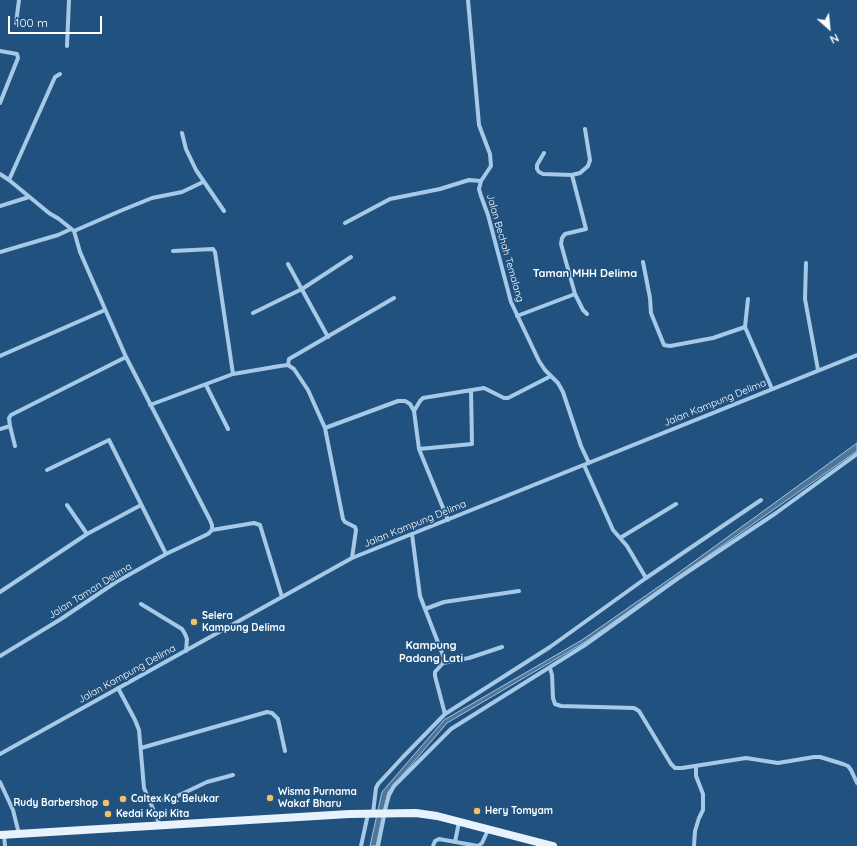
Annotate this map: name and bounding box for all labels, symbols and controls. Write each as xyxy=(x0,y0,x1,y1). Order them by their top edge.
scale bar xyxy=(10,8,104,34)
north arrow xyxy=(809,8,849,48)
text: 100 m xyxy=(15,15,48,30)
text: N xyxy=(828,31,841,47)
street label: Jalan Bechah Temalang xyxy=(484,192,526,304)
district label: Taman MHH Delima xyxy=(533,267,637,281)
street label: Jalan Kampung Delima xyxy=(662,377,768,429)
street label: Jalan Kampung Delima xyxy=(362,498,468,550)
street label: Jalan Taman Delima xyxy=(46,560,134,622)
place label: Selera Kampung Delima xyxy=(202,610,285,634)
marker: Selera Kampung Delima xyxy=(189,617,199,627)
district label: Kampung Padang Lati xyxy=(399,639,463,665)
street label: Jalan Kampung Delima xyxy=(76,642,178,706)
place label: Wisma Purnama Wakaf Bharu xyxy=(278,786,357,810)
place label: Caltex Kg. Belukar xyxy=(131,793,219,805)
marker: Wisma Purnama Wakaf Bharu xyxy=(265,793,275,803)
marker: Caltex Kg. Belukar xyxy=(118,794,128,804)
place label: Rudy Barbershop xyxy=(14,797,98,809)
marker: Rudy Barbershop xyxy=(101,798,111,808)
place label: Hery Tomyam xyxy=(485,805,553,817)
marker: Hery Tomyam xyxy=(472,806,482,816)
place label: Kedai Kopi Kita xyxy=(116,808,189,820)
marker: Kedai Kopi Kita xyxy=(103,809,113,819)

